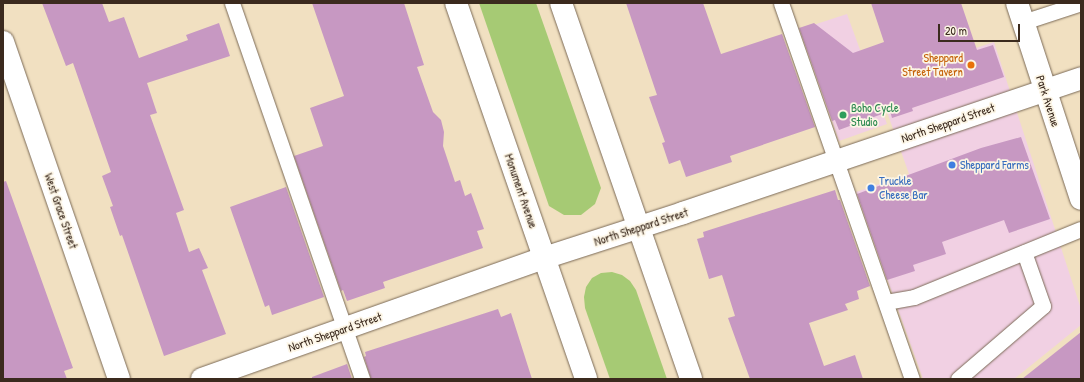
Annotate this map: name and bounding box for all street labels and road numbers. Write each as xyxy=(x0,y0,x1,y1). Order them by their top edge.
street label: Park Avenue xyxy=(1033,73,1063,129)
street label: North Sheppard Street xyxy=(899,100,997,146)
street label: Monument Avenue xyxy=(502,152,540,230)
street label: West Grace Street xyxy=(41,171,81,251)
street label: North Sheppard Street xyxy=(592,205,690,249)
street label: North Sheppard Street xyxy=(286,309,384,355)

